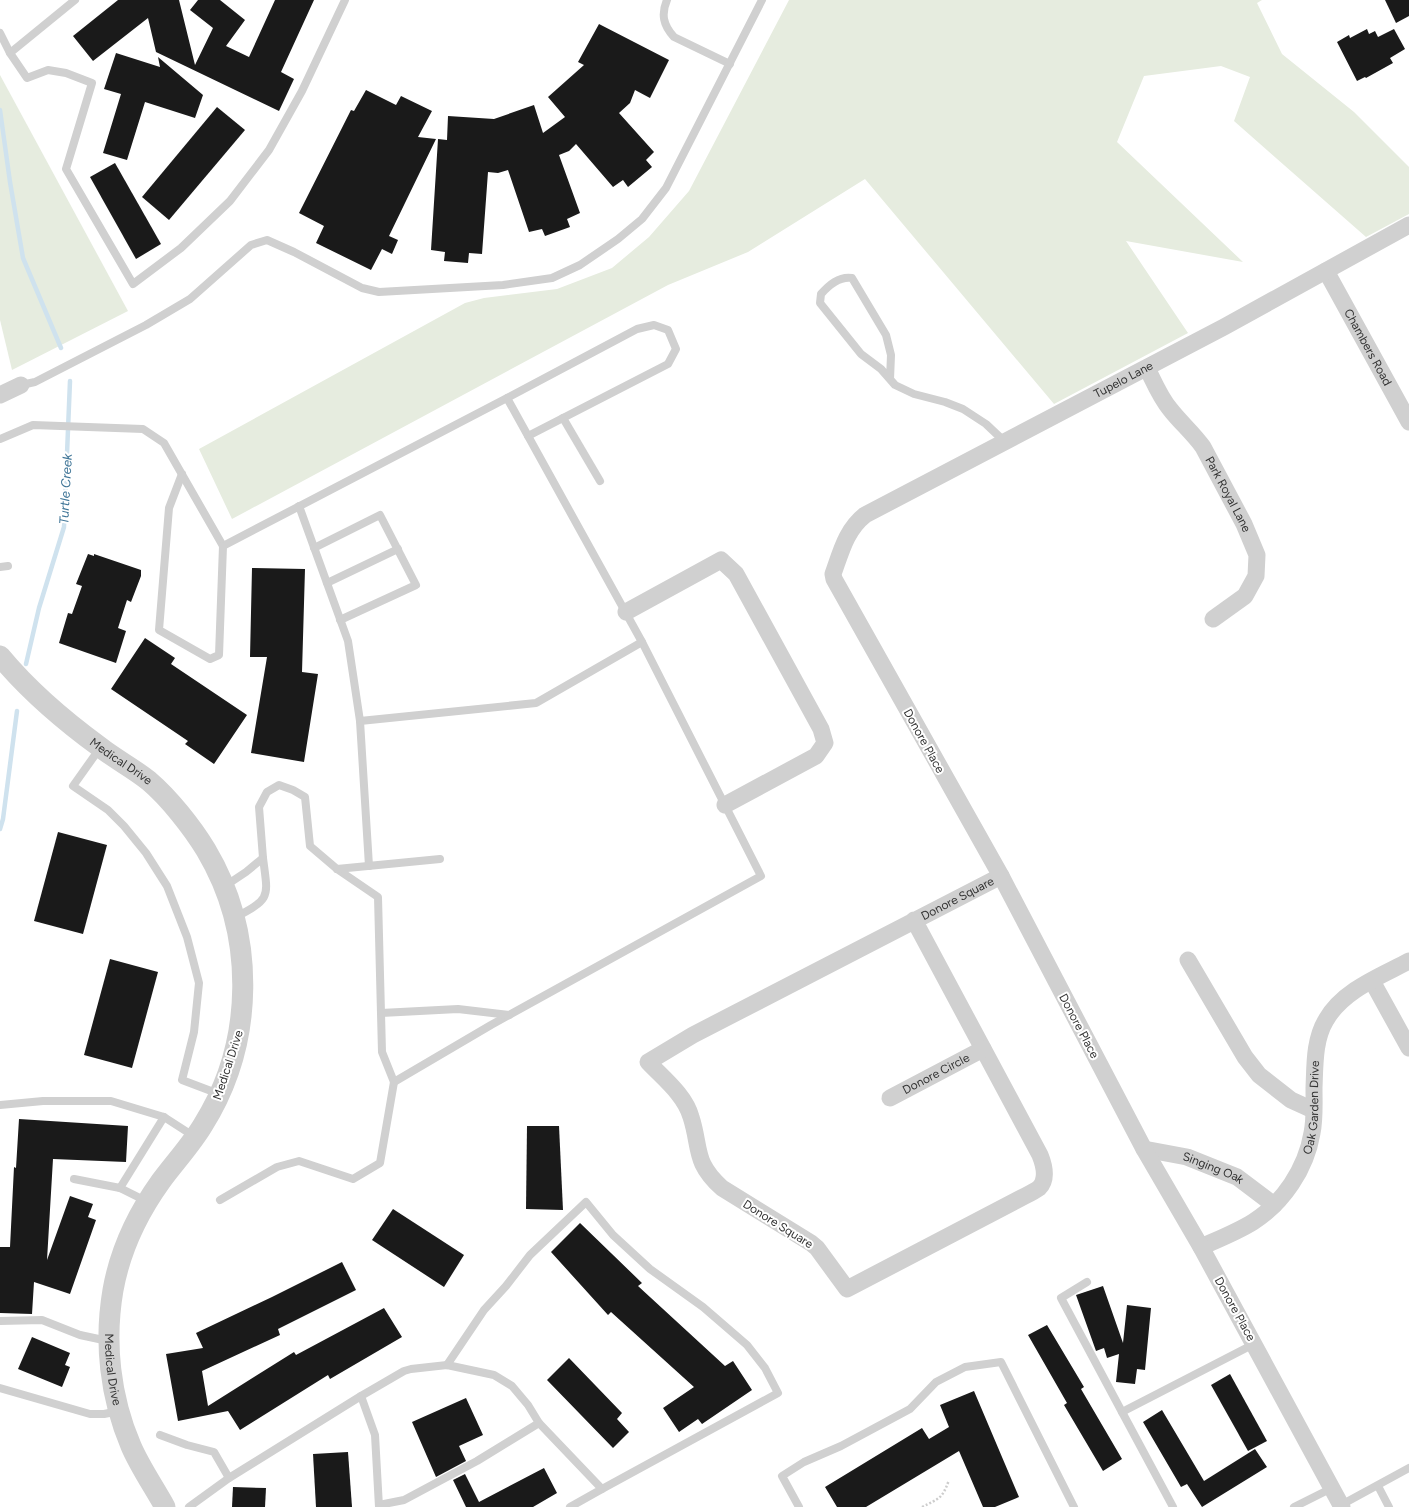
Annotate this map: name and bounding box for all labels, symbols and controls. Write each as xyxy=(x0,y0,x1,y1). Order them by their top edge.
street label: Chambers Road xyxy=(1341,306,1395,388)
street label: Tupelo Lane xyxy=(1092,358,1156,401)
water label: Turtle Creek xyxy=(56,453,75,525)
street label: Park Royal Lane xyxy=(1202,454,1254,535)
street label: Donore Place xyxy=(901,706,948,776)
street label: Medical Drive xyxy=(87,735,155,788)
street label: Donore Square xyxy=(919,874,997,923)
street label: Donore Place xyxy=(1056,991,1102,1061)
street label: Medical Drive xyxy=(210,1028,246,1102)
street label: Donore Circle xyxy=(900,1050,972,1097)
street label: Oak Garden Drive xyxy=(1300,1059,1322,1156)
street label: Singing Oak xyxy=(1182,1149,1247,1187)
street label: Donore Square xyxy=(740,1197,816,1251)
street label: Donore Place xyxy=(1212,1274,1259,1344)
street label: Medical Drive xyxy=(102,1333,124,1407)

